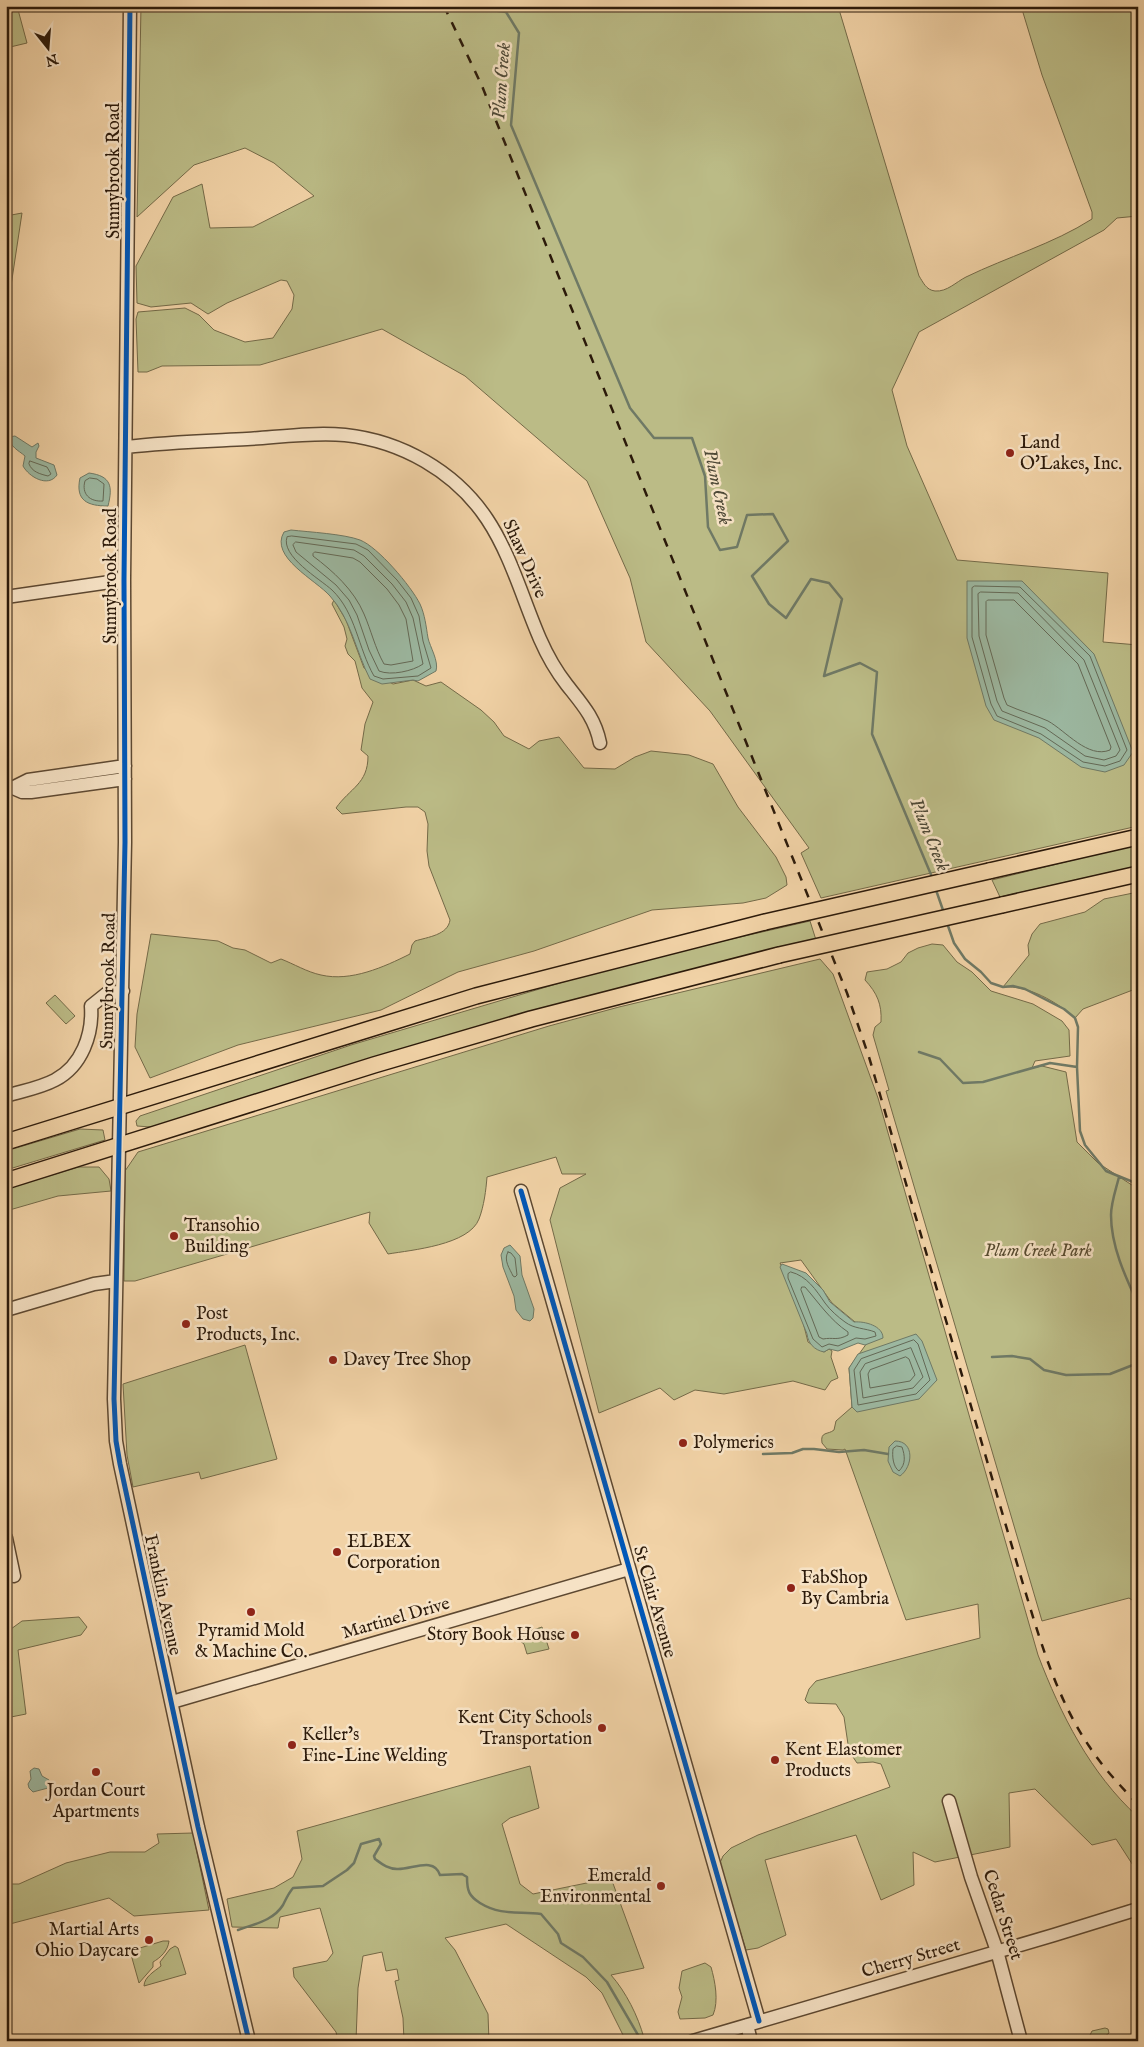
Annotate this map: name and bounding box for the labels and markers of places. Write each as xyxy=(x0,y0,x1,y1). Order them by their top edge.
place label: Land O'Lakes, Inc. xyxy=(1020,432,1122,476)
marker: Land O'Lakes, Inc. xyxy=(1004,447,1016,459)
place label: Transohio Building xyxy=(184,1215,260,1259)
marker: Transohio Building xyxy=(168,1230,180,1242)
place label: Post Products, Inc. xyxy=(196,1303,300,1347)
marker: Post Products, Inc. xyxy=(180,1318,192,1330)
place label: Davey Tree Shop xyxy=(343,1349,471,1372)
marker: Davey Tree Shop xyxy=(327,1354,339,1366)
place label: Polymerics xyxy=(693,1432,774,1455)
marker: Polymerics xyxy=(677,1437,689,1449)
place label: ELBEX Corporation xyxy=(347,1531,440,1575)
marker: ELBEX Corporation xyxy=(331,1546,343,1558)
place label: FabShop By Cambria xyxy=(801,1567,889,1611)
marker: FabShop By Cambria xyxy=(785,1582,797,1594)
marker: Pyramid Mold & Machine Co. xyxy=(245,1606,257,1618)
place label: Pyramid Mold & Machine Co. xyxy=(195,1620,307,1664)
place label: Story Book House xyxy=(427,1624,565,1647)
marker: Story Book House xyxy=(569,1629,581,1641)
place label: Kent City Schools Transportation xyxy=(457,1707,592,1751)
marker: Kent City Schools Transportation xyxy=(596,1722,608,1734)
place label: Keller’s Fine-Line Welding xyxy=(302,1724,447,1768)
marker: Keller’s Fine-Line Welding xyxy=(286,1739,298,1751)
place label: Kent Elastomer Products xyxy=(785,1739,902,1783)
marker: Kent Elastomer Products xyxy=(769,1754,781,1766)
marker: Jordan Court Apartments xyxy=(90,1766,102,1778)
place label: Jordan Court Apartments xyxy=(45,1780,145,1824)
place label: Emerald Environmental xyxy=(540,1865,651,1909)
marker: Emerald Environmental xyxy=(655,1880,667,1892)
place label: Martial Arts Ohio Daycare xyxy=(35,1919,139,1963)
marker: Martial Arts Ohio Daycare xyxy=(143,1934,155,1946)

